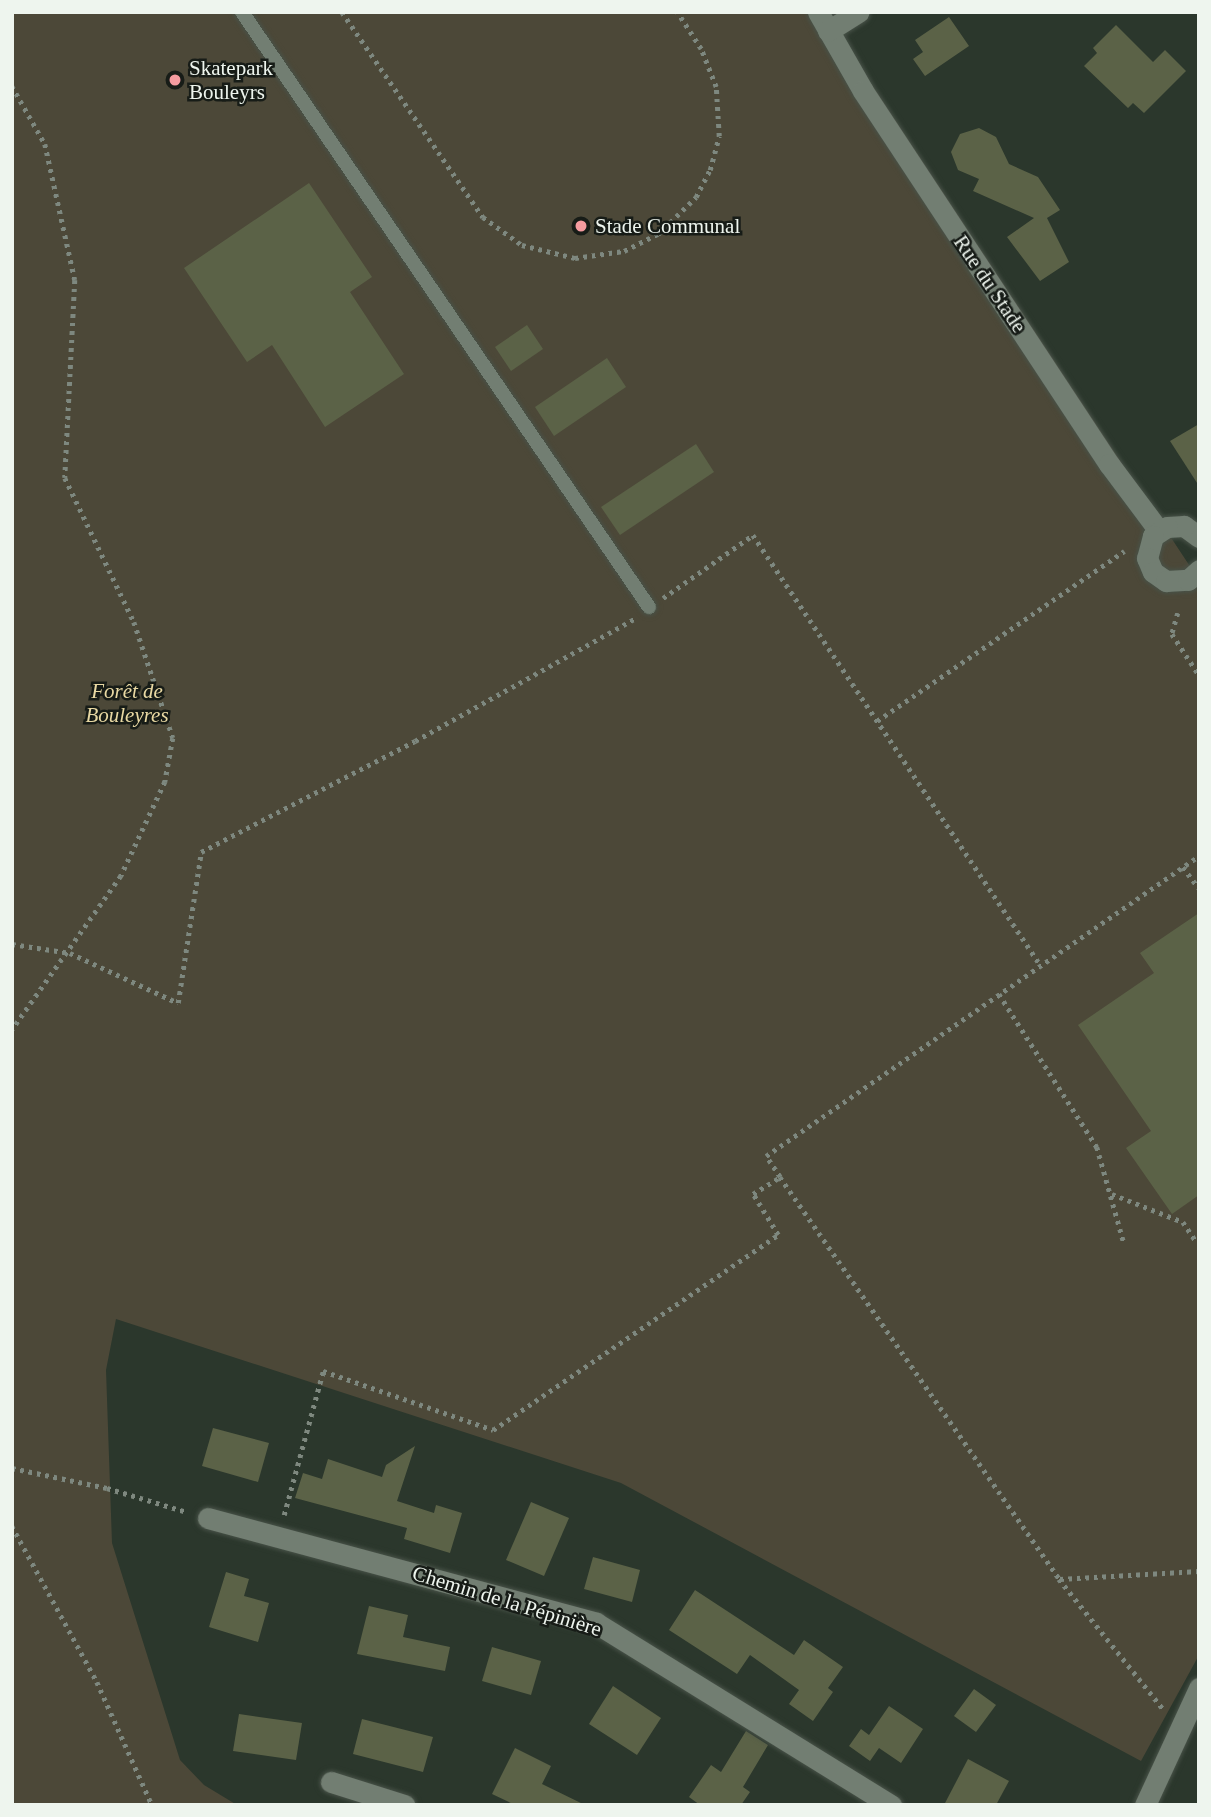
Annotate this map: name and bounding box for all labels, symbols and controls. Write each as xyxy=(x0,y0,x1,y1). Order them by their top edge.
place label: Skatepark Bouleyrs xyxy=(189,55,273,105)
marker: Skatepark Bouleyrs xyxy=(167,72,183,88)
place label: Stade Communal xyxy=(595,213,740,239)
marker: Stade Communal xyxy=(573,218,589,234)
street label: Rue du Stade xyxy=(948,231,1032,337)
park label: Forêt de Bouleyres xyxy=(85,678,169,728)
street label: Chemin de la Pépinière xyxy=(409,1560,605,1642)

